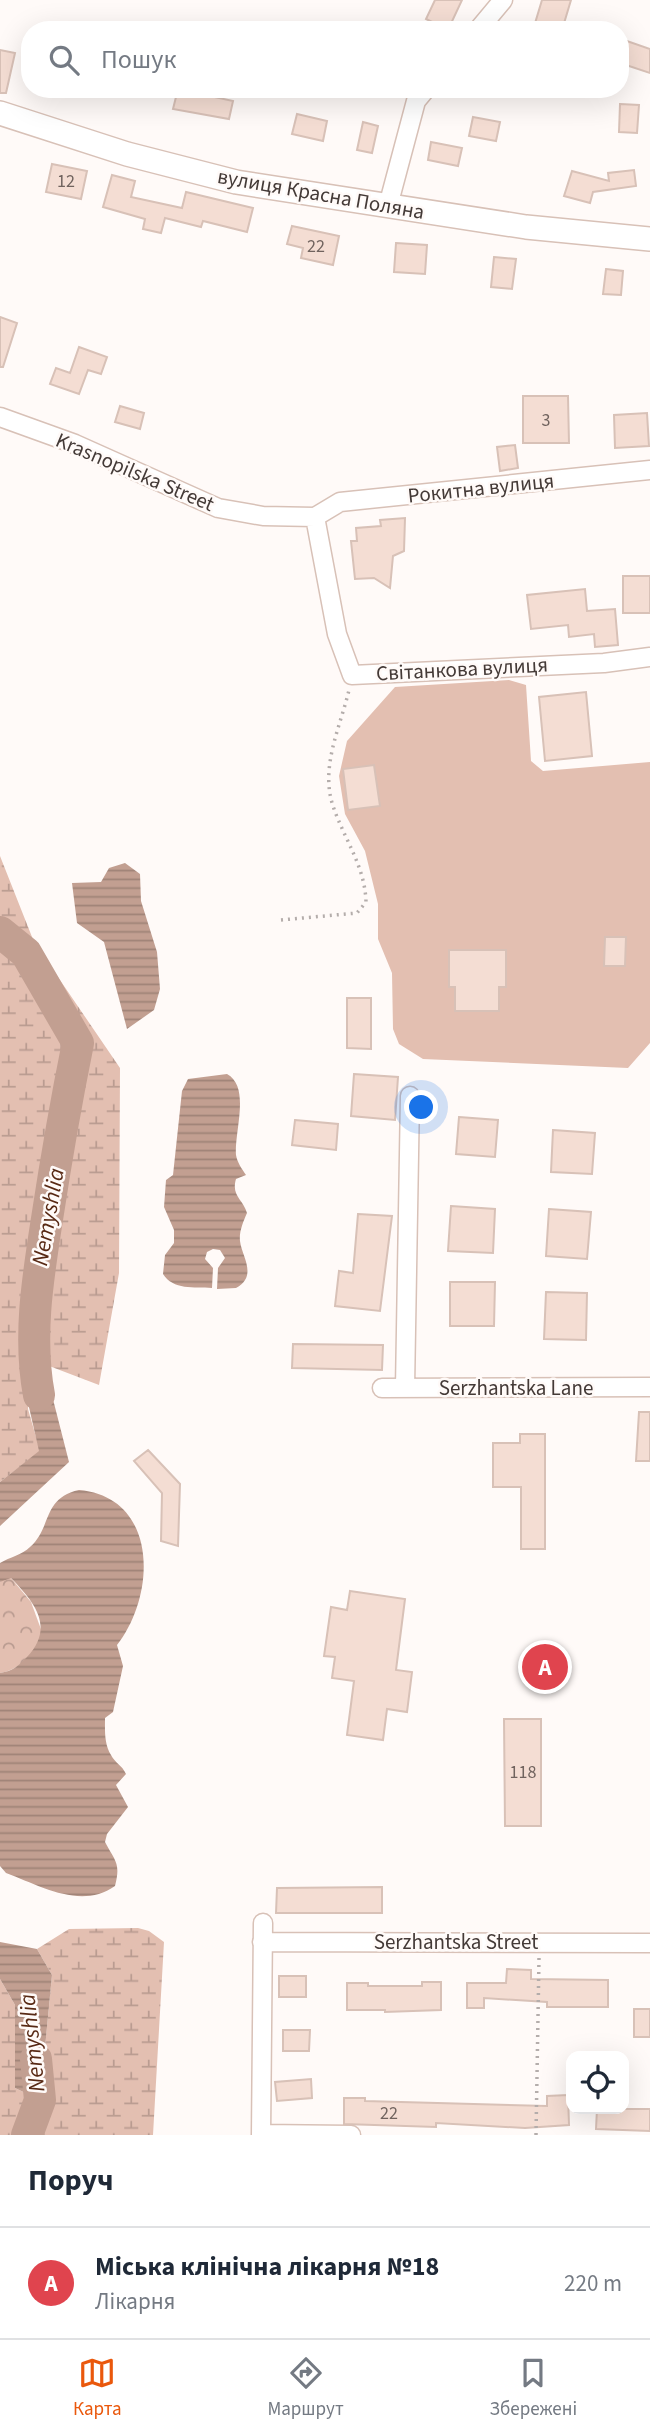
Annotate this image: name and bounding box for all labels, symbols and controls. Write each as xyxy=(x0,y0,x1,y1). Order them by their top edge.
search box xyxy=(21,21,629,98)
icon: search xyxy=(45,41,83,79)
text: Пошук xyxy=(101,41,176,78)
street label: вулиця Красна Поляна xyxy=(215,161,427,227)
house number: 12 xyxy=(57,169,75,194)
house number: 22 xyxy=(307,234,325,259)
house number: 3 xyxy=(542,408,551,433)
street label: Krasnopilska Street xyxy=(51,425,219,519)
street label: Рокитна вулиця xyxy=(406,465,556,511)
street label: Світанкова вулиця xyxy=(375,650,549,688)
your location xyxy=(404,1090,438,1124)
water label: Nemyshlia xyxy=(23,1166,73,1268)
street label: Serzhantska Lane xyxy=(439,1373,593,1403)
pin: A xyxy=(522,1641,568,1693)
house number: 118 xyxy=(510,1760,536,1785)
street label: Serzhantska Street xyxy=(374,1927,538,1957)
water label: Nemyshlia xyxy=(10,1992,54,2094)
map controls xyxy=(566,2051,629,2114)
button: locate xyxy=(566,2051,629,2114)
house number: 22 xyxy=(380,2101,398,2126)
text: Поруч xyxy=(28,2159,114,2202)
text: Міська клінічна лікарня №18 xyxy=(95,2248,439,2285)
text: A xyxy=(44,2267,58,2300)
text: 220 m xyxy=(564,2267,622,2300)
text: Лікарня xyxy=(95,2285,175,2318)
tab: Карта xyxy=(73,2354,122,2423)
tab: Маршрут xyxy=(267,2354,344,2423)
tab: Збережені xyxy=(489,2354,577,2423)

